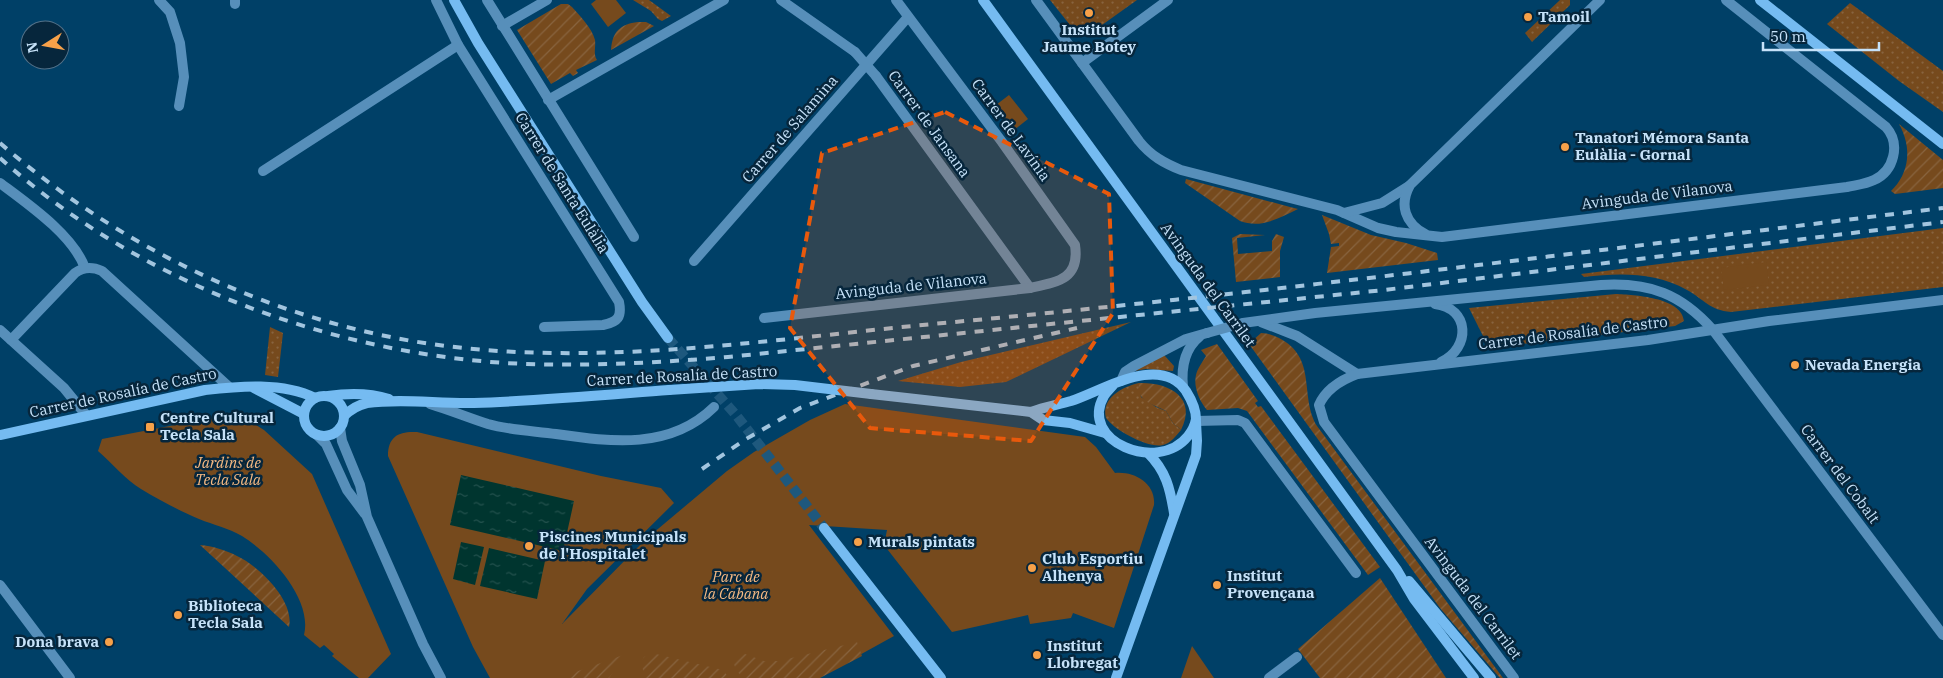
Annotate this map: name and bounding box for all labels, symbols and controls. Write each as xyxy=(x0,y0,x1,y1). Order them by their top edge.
marker: Institut Jaume Botey xyxy=(1083,7,1095,19)
place label: Tamoil xyxy=(1538,7,1590,26)
marker: Tamoil xyxy=(1522,11,1534,23)
north arrow xyxy=(20,20,70,70)
place label: Institut Jaume Botey xyxy=(1042,20,1137,56)
scale bar xyxy=(1763,20,1879,52)
text: 50 m xyxy=(1770,27,1806,46)
text: N xyxy=(22,40,42,55)
street label: Carrer de Jansana xyxy=(884,66,975,181)
street label: Carrer de Salamina xyxy=(738,71,842,186)
street label: Carrer de Lavínia xyxy=(968,75,1055,185)
street label: Carrer de Santa Eulàlia xyxy=(511,109,614,257)
place label: Tanatori Mémora Santa Eulàlia - Gornal xyxy=(1575,128,1750,164)
marker: Tanatori Mémora Santa Eulàlia - Gornal xyxy=(1559,141,1571,153)
street label: Avinguda de Vilanova xyxy=(1580,176,1734,213)
street label: Avinguda del Carrilet xyxy=(1157,219,1260,351)
street label: Avinguda de Vilanova xyxy=(834,268,988,303)
street label: Carrer de Rosalía de Castro xyxy=(1477,311,1669,354)
place label: Nevada Energia xyxy=(1805,355,1922,374)
marker: Nevada Energia xyxy=(1789,359,1801,371)
street label: Carrer de Rosalía de Castro xyxy=(586,361,778,390)
street label: Carrer de Rosalía de Castro xyxy=(28,363,218,422)
place label: Centre Cultural Tecla Sala xyxy=(160,408,274,444)
street label: Carrer del Cobalt xyxy=(1797,420,1884,527)
marker: Centre Cultural Tecla Sala xyxy=(144,421,156,433)
park label: Jardins de Tecla Sala xyxy=(194,453,262,489)
place label: Piscines Municipals de l'Hospitalet xyxy=(539,527,686,563)
place label: Murals pintats xyxy=(868,532,975,551)
street label: Avinguda del Carrilet xyxy=(1421,532,1526,663)
marker: Murals pintats xyxy=(852,536,864,548)
marker: Piscines Municipals de l'Hospitalet xyxy=(523,540,535,552)
place label: Club Esportiu Alhenya xyxy=(1042,549,1144,585)
marker: Club Esportiu Alhenya xyxy=(1026,562,1038,574)
place label: Institut Provençana xyxy=(1227,566,1315,602)
park label: Parc de la Cabana xyxy=(703,567,769,603)
marker: Institut Provençana xyxy=(1211,579,1223,591)
place label: Biblioteca Tecla Sala xyxy=(188,596,263,632)
marker: Biblioteca Tecla Sala xyxy=(172,609,184,621)
place label: Dona brava xyxy=(15,632,99,651)
marker: Dona brava xyxy=(103,636,115,648)
place label: Institut Llobregat xyxy=(1047,636,1118,672)
marker: Institut Llobregat xyxy=(1031,649,1043,661)

